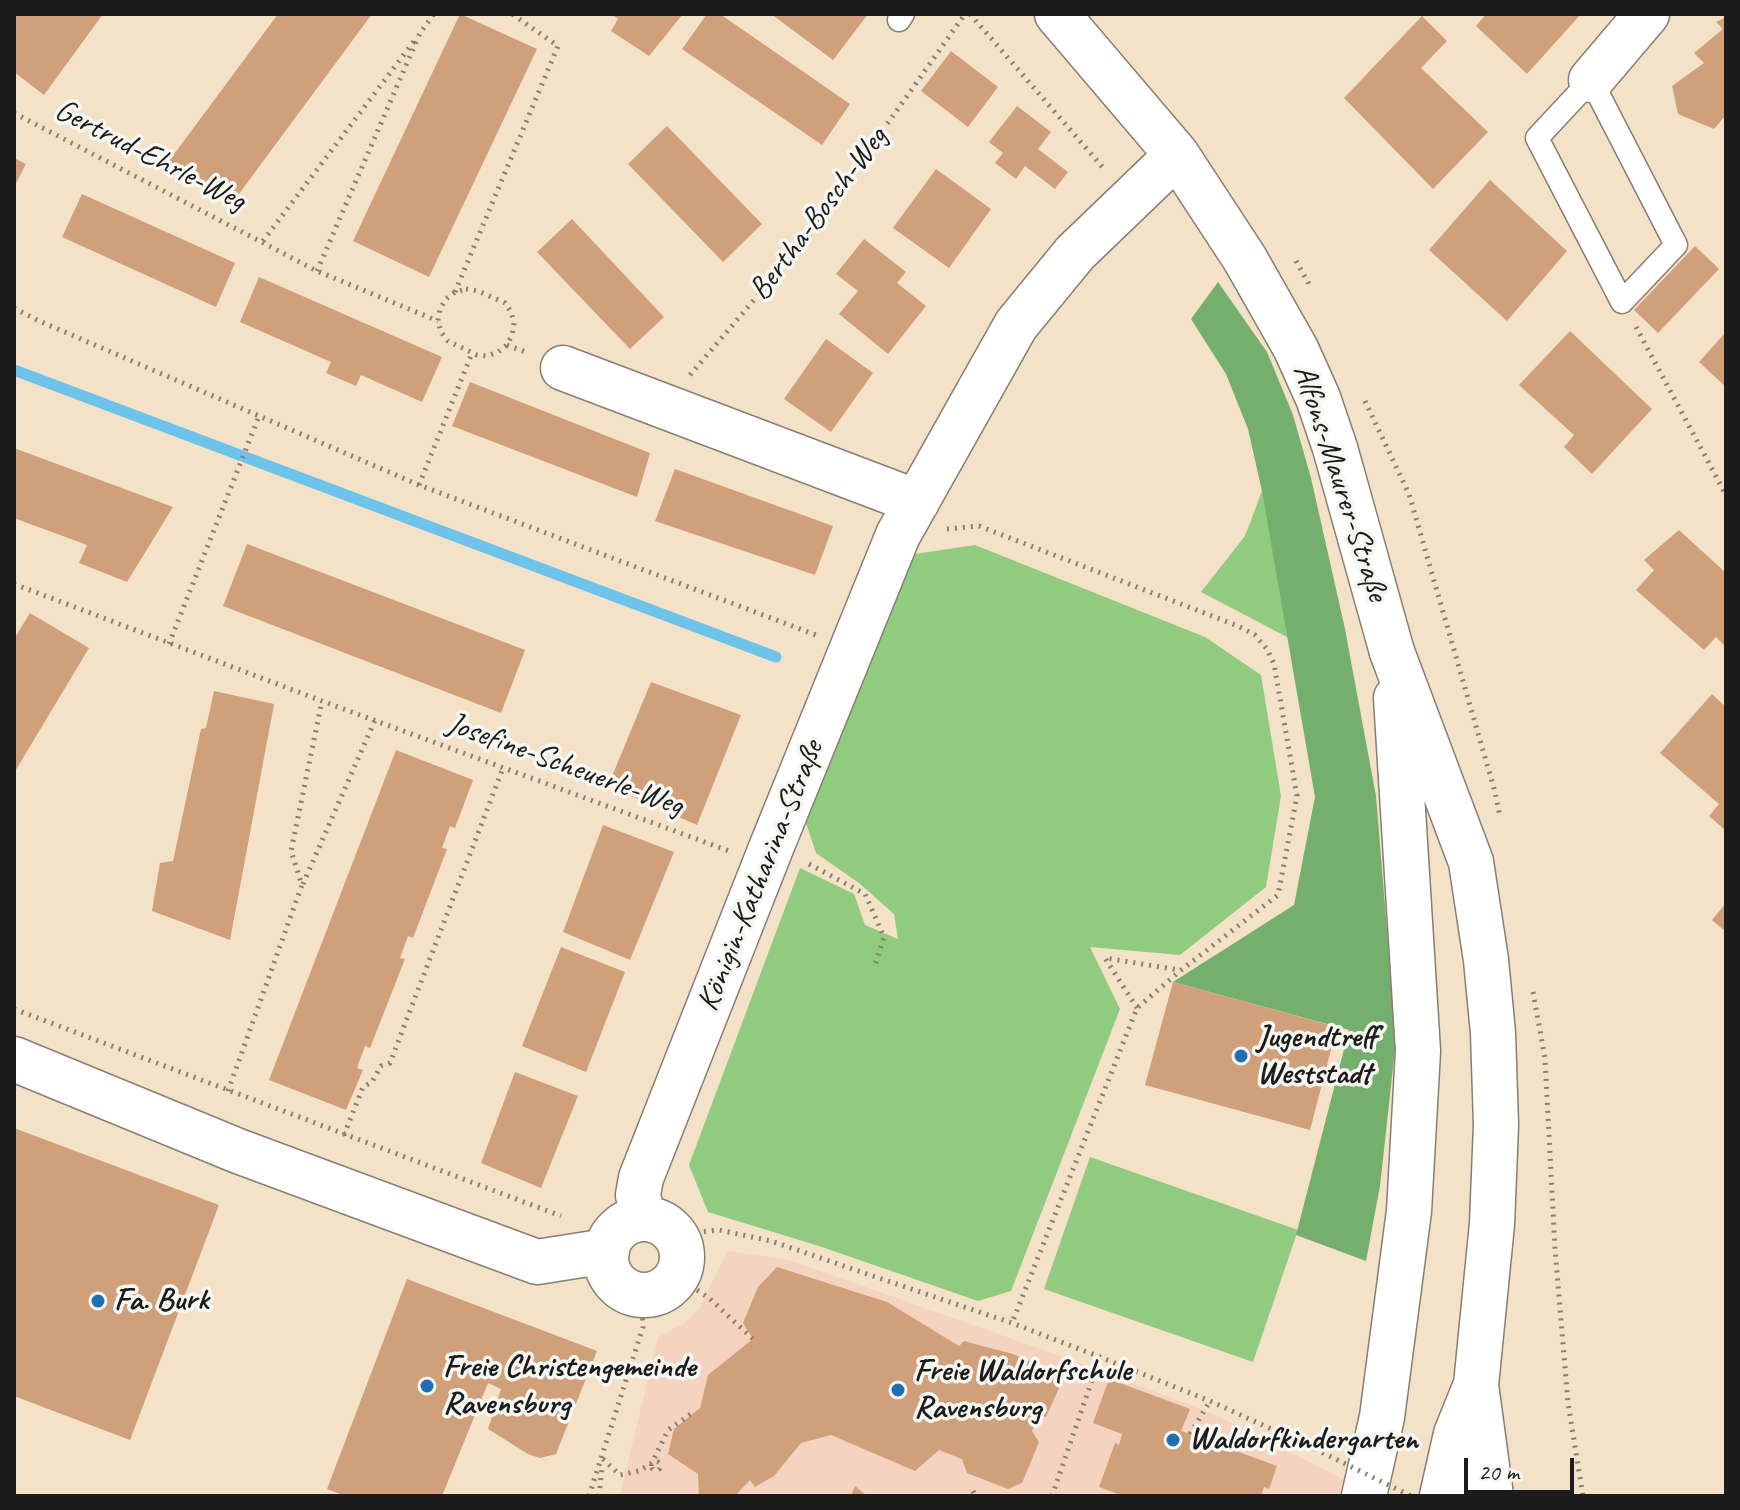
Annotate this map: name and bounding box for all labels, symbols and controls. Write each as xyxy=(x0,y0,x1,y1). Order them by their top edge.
street label: Gertrud-Ehrle-Weg xyxy=(48,91,252,221)
street label: Bertha-Bosch-Weg xyxy=(741,120,897,308)
street label: Alfons-Maurer-Straße xyxy=(1284,360,1396,606)
street label: Josefine-Scheuerle-Weg xyxy=(442,704,688,826)
street label: Königin-Katharina-Straße xyxy=(689,735,833,1017)
place label: Jugendtreff Weststadt xyxy=(1257,1019,1377,1094)
marker: Jugendtreff Weststadt xyxy=(1232,1047,1250,1065)
place label: Fa. Burk xyxy=(114,1282,208,1320)
marker: Fa. Burk xyxy=(89,1292,107,1310)
place label: Freie Christengemeinde Ravensburg xyxy=(443,1349,696,1424)
place label: Freie Waldorfschule Ravensburg xyxy=(914,1353,1131,1428)
marker: Freie Christengemeinde Ravensburg xyxy=(418,1377,436,1395)
marker: Freie Waldorfschule Ravensburg xyxy=(889,1381,907,1399)
place label: Waldorfkindergarten xyxy=(1189,1421,1418,1459)
marker: Waldorfkindergarten xyxy=(1164,1431,1182,1449)
scale bar xyxy=(1468,1442,1578,1492)
text: 20 m xyxy=(1478,1457,1519,1487)

